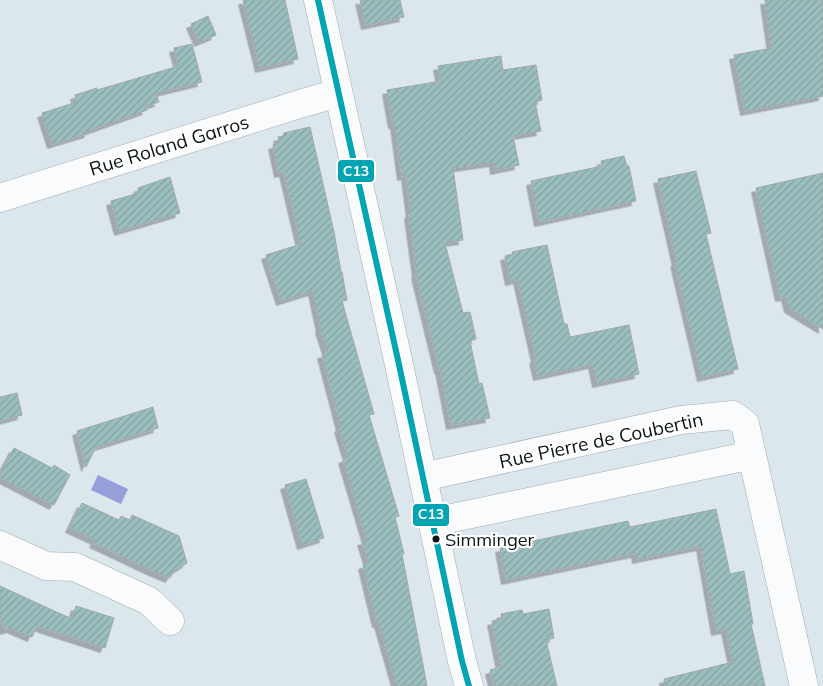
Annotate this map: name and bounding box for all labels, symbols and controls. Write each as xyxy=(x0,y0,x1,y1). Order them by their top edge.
street label: Rue Roland Garros xyxy=(86,109,252,181)
line badge: C13 xyxy=(337,159,375,183)
text: C13 xyxy=(343,162,369,180)
street label: Rue Pierre de Coubertin xyxy=(497,407,705,473)
line badge: C13 xyxy=(412,503,450,527)
text: C13 xyxy=(418,505,444,523)
place label: Simminger xyxy=(445,528,535,551)
marker: Simminger xyxy=(431,534,441,544)

